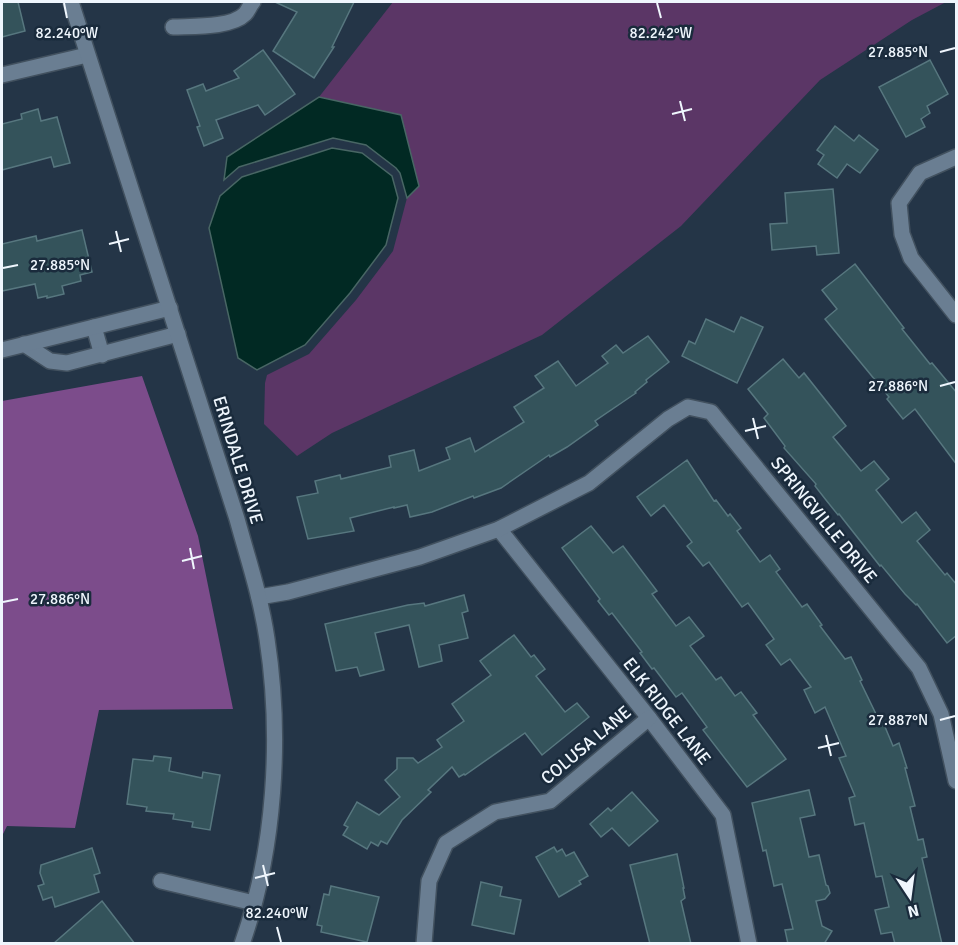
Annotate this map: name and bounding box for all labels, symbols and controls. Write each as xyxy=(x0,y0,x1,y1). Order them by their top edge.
text: 82.240°W xyxy=(36,24,99,42)
text: 82.242°W xyxy=(630,24,693,42)
text: 27.885°N xyxy=(868,43,928,61)
text: 27.885°N xyxy=(30,256,90,274)
text: 27.886°N xyxy=(868,377,928,395)
street label: ERINDALE DRIVE xyxy=(208,393,268,527)
street label: SPRINGVILLE DRIVE xyxy=(766,452,882,588)
text: 27.886°N xyxy=(30,590,90,608)
street label: ELK RIDGE LANE xyxy=(618,653,716,769)
street label: COLUSA LANE xyxy=(536,701,636,789)
text: 27.887°N xyxy=(868,711,928,729)
north arrow xyxy=(880,867,940,927)
text: N xyxy=(905,900,921,922)
text: 82.240°W xyxy=(246,904,309,922)

